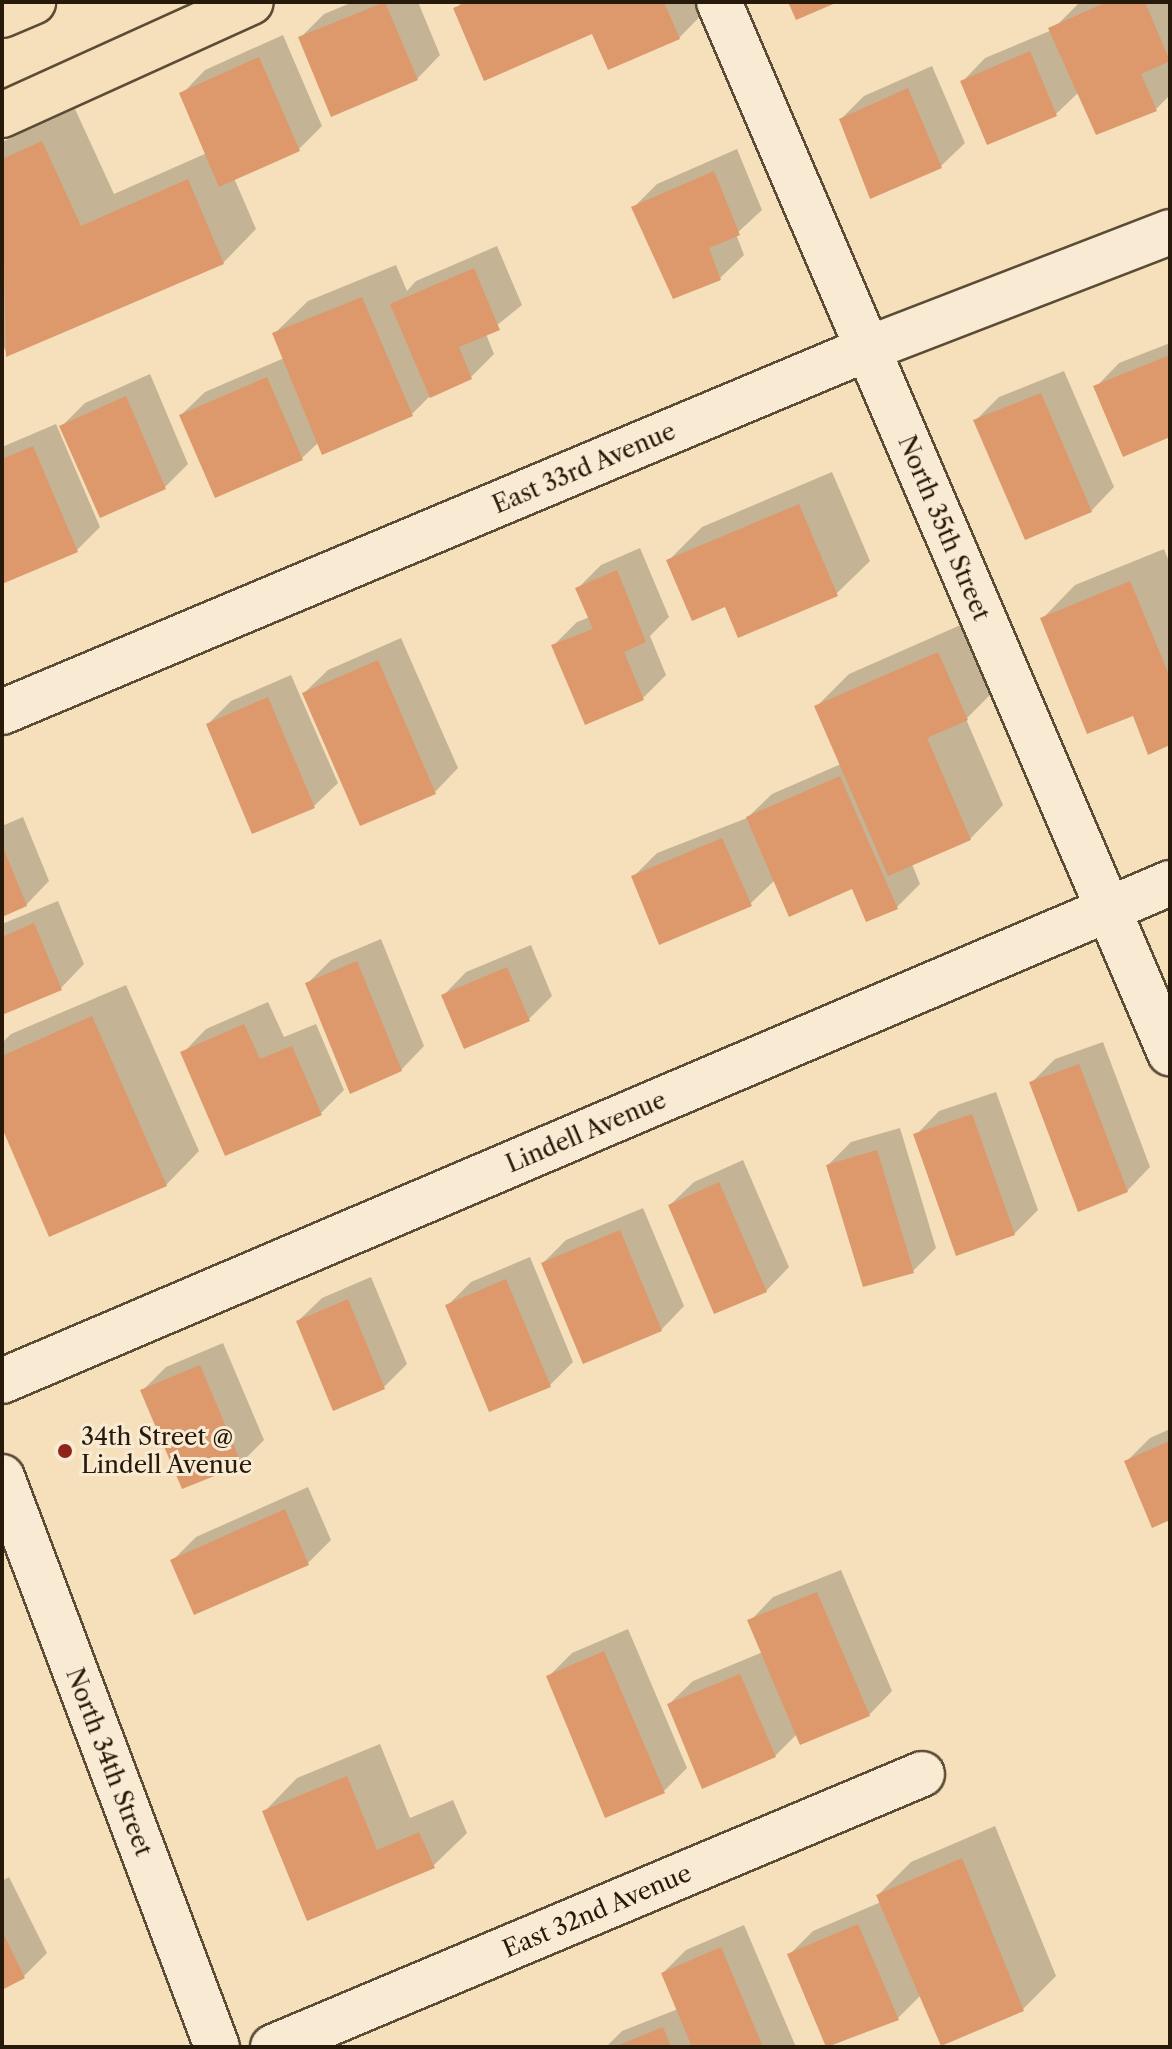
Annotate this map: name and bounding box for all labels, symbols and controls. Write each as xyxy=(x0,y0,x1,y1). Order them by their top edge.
street label: East 33rd Avenue xyxy=(488,416,680,520)
street label: North 35th Street xyxy=(892,431,996,625)
street label: Lindell Avenue xyxy=(501,1085,671,1179)
place label: 34th Street @ Lindell Avenue xyxy=(81,1423,253,1479)
marker: 34th Street @ Lindell Avenue xyxy=(56,1442,74,1460)
street label: North 34th Street xyxy=(60,1664,158,1860)
street label: East 32nd Avenue xyxy=(498,1858,696,1964)

